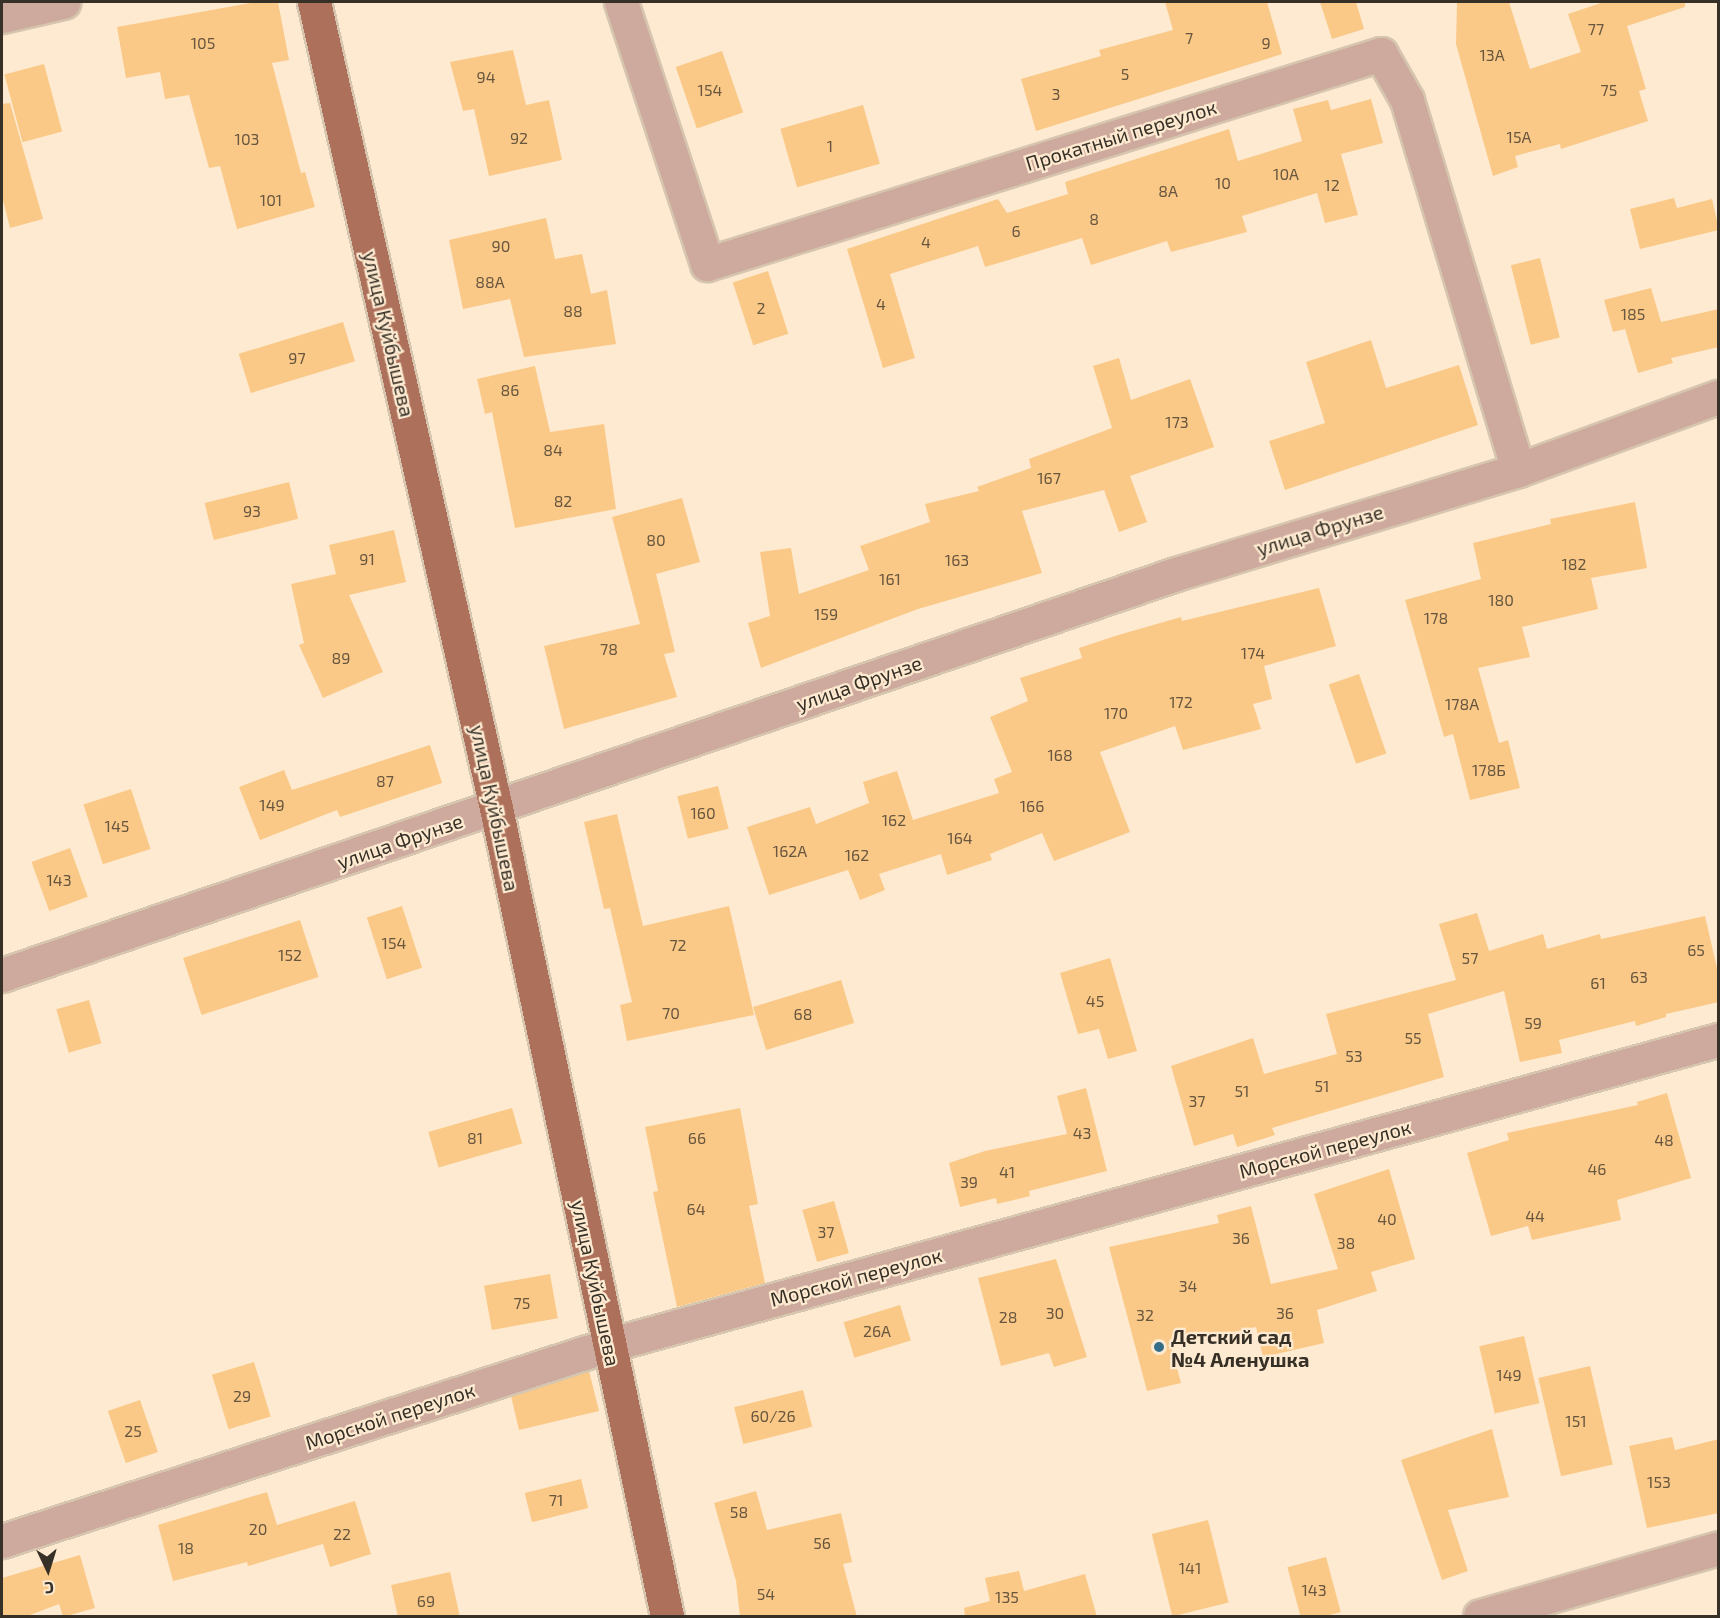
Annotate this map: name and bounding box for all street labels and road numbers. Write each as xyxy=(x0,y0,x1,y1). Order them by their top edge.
street label: Прокатный переулок xyxy=(1023,95,1219,175)
street label: улица Куйбышева xyxy=(358,249,420,419)
street label: улица Фрунзе xyxy=(1254,499,1386,561)
street label: улица Фрунзе xyxy=(793,650,925,716)
street label: улица Куйбышева xyxy=(466,723,524,893)
street label: улица Фрунзе xyxy=(334,808,466,874)
street label: Морской переулок xyxy=(1237,1115,1413,1183)
street label: улица Куйбышева xyxy=(567,1198,625,1368)
street label: Морской переулок xyxy=(768,1243,944,1311)
street label: Морской переулок xyxy=(302,1377,478,1455)

